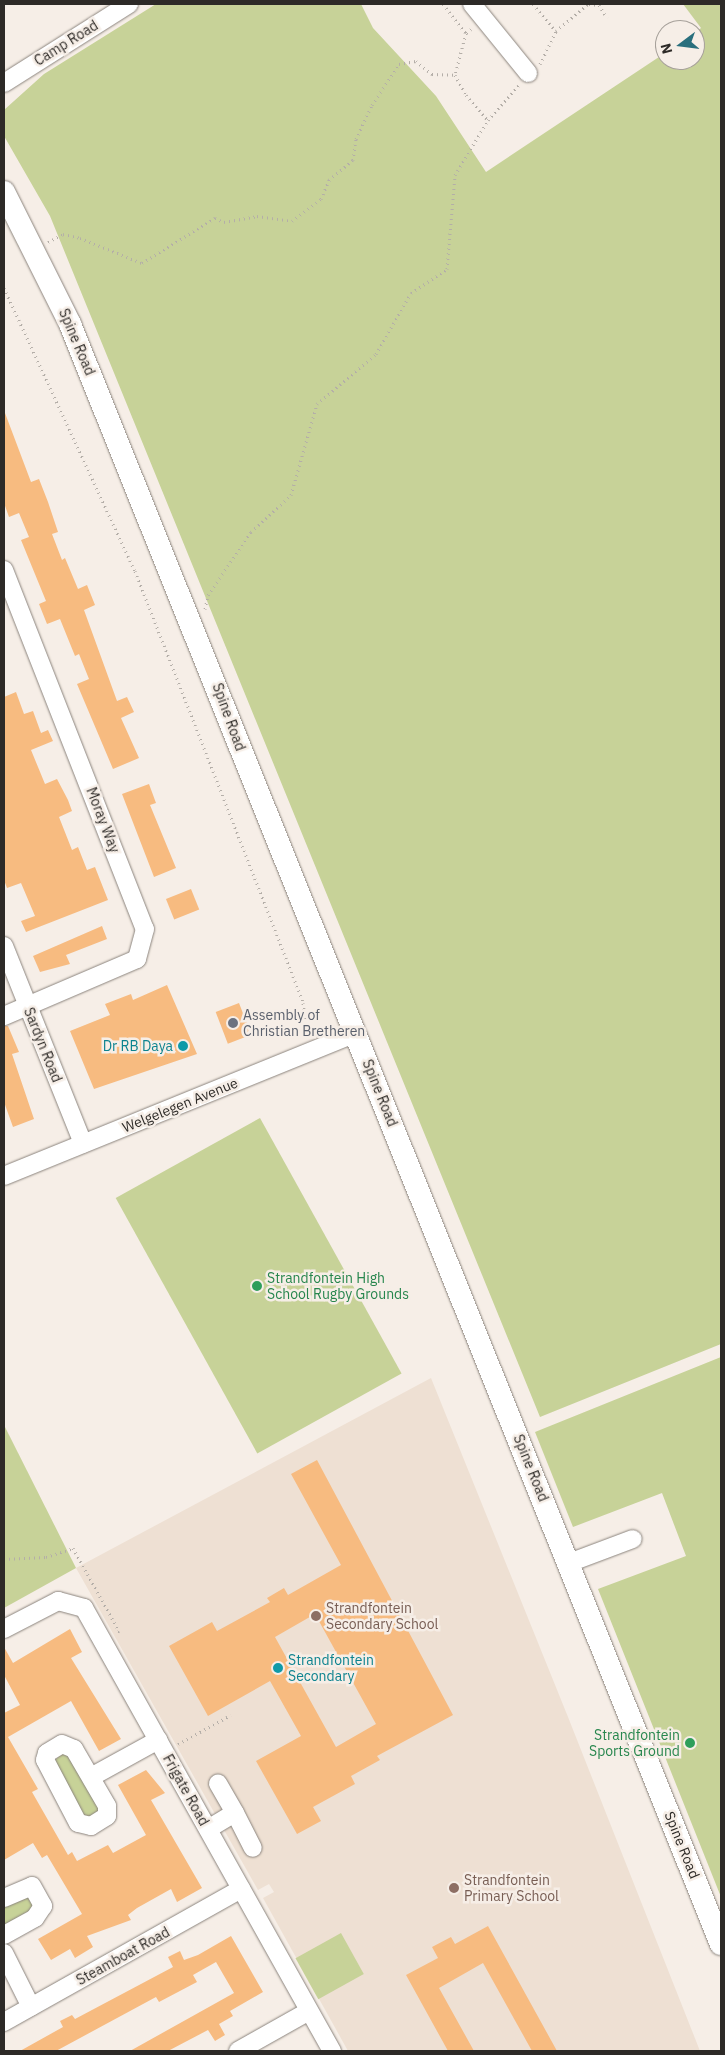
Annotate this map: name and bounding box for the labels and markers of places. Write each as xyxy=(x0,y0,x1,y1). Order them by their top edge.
place label: Assembly of Christian Bretheren xyxy=(243,1007,365,1040)
marker: Assembly of Christian Bretheren xyxy=(227,1017,239,1029)
place label: Dr RB Daya xyxy=(103,1038,173,1054)
marker: Dr RB Daya xyxy=(177,1040,189,1052)
place label: Strandfontein High School Rugby Grounds xyxy=(267,1270,409,1302)
marker: Strandfontein High School Rugby Grounds xyxy=(251,1280,263,1292)
place label: Strandfontein Secondary School xyxy=(326,1600,438,1632)
marker: Strandfontein Secondary School xyxy=(310,1610,322,1622)
place label: Strandfontein Secondary xyxy=(288,1652,374,1684)
marker: Strandfontein Secondary xyxy=(272,1662,284,1674)
place label: Strandfontein Sports Ground xyxy=(589,1727,680,1760)
marker: Strandfontein Sports Ground xyxy=(684,1737,696,1749)
place label: Strandfontein Primary School xyxy=(464,1872,559,1904)
marker: Strandfontein Primary School xyxy=(448,1882,460,1894)

